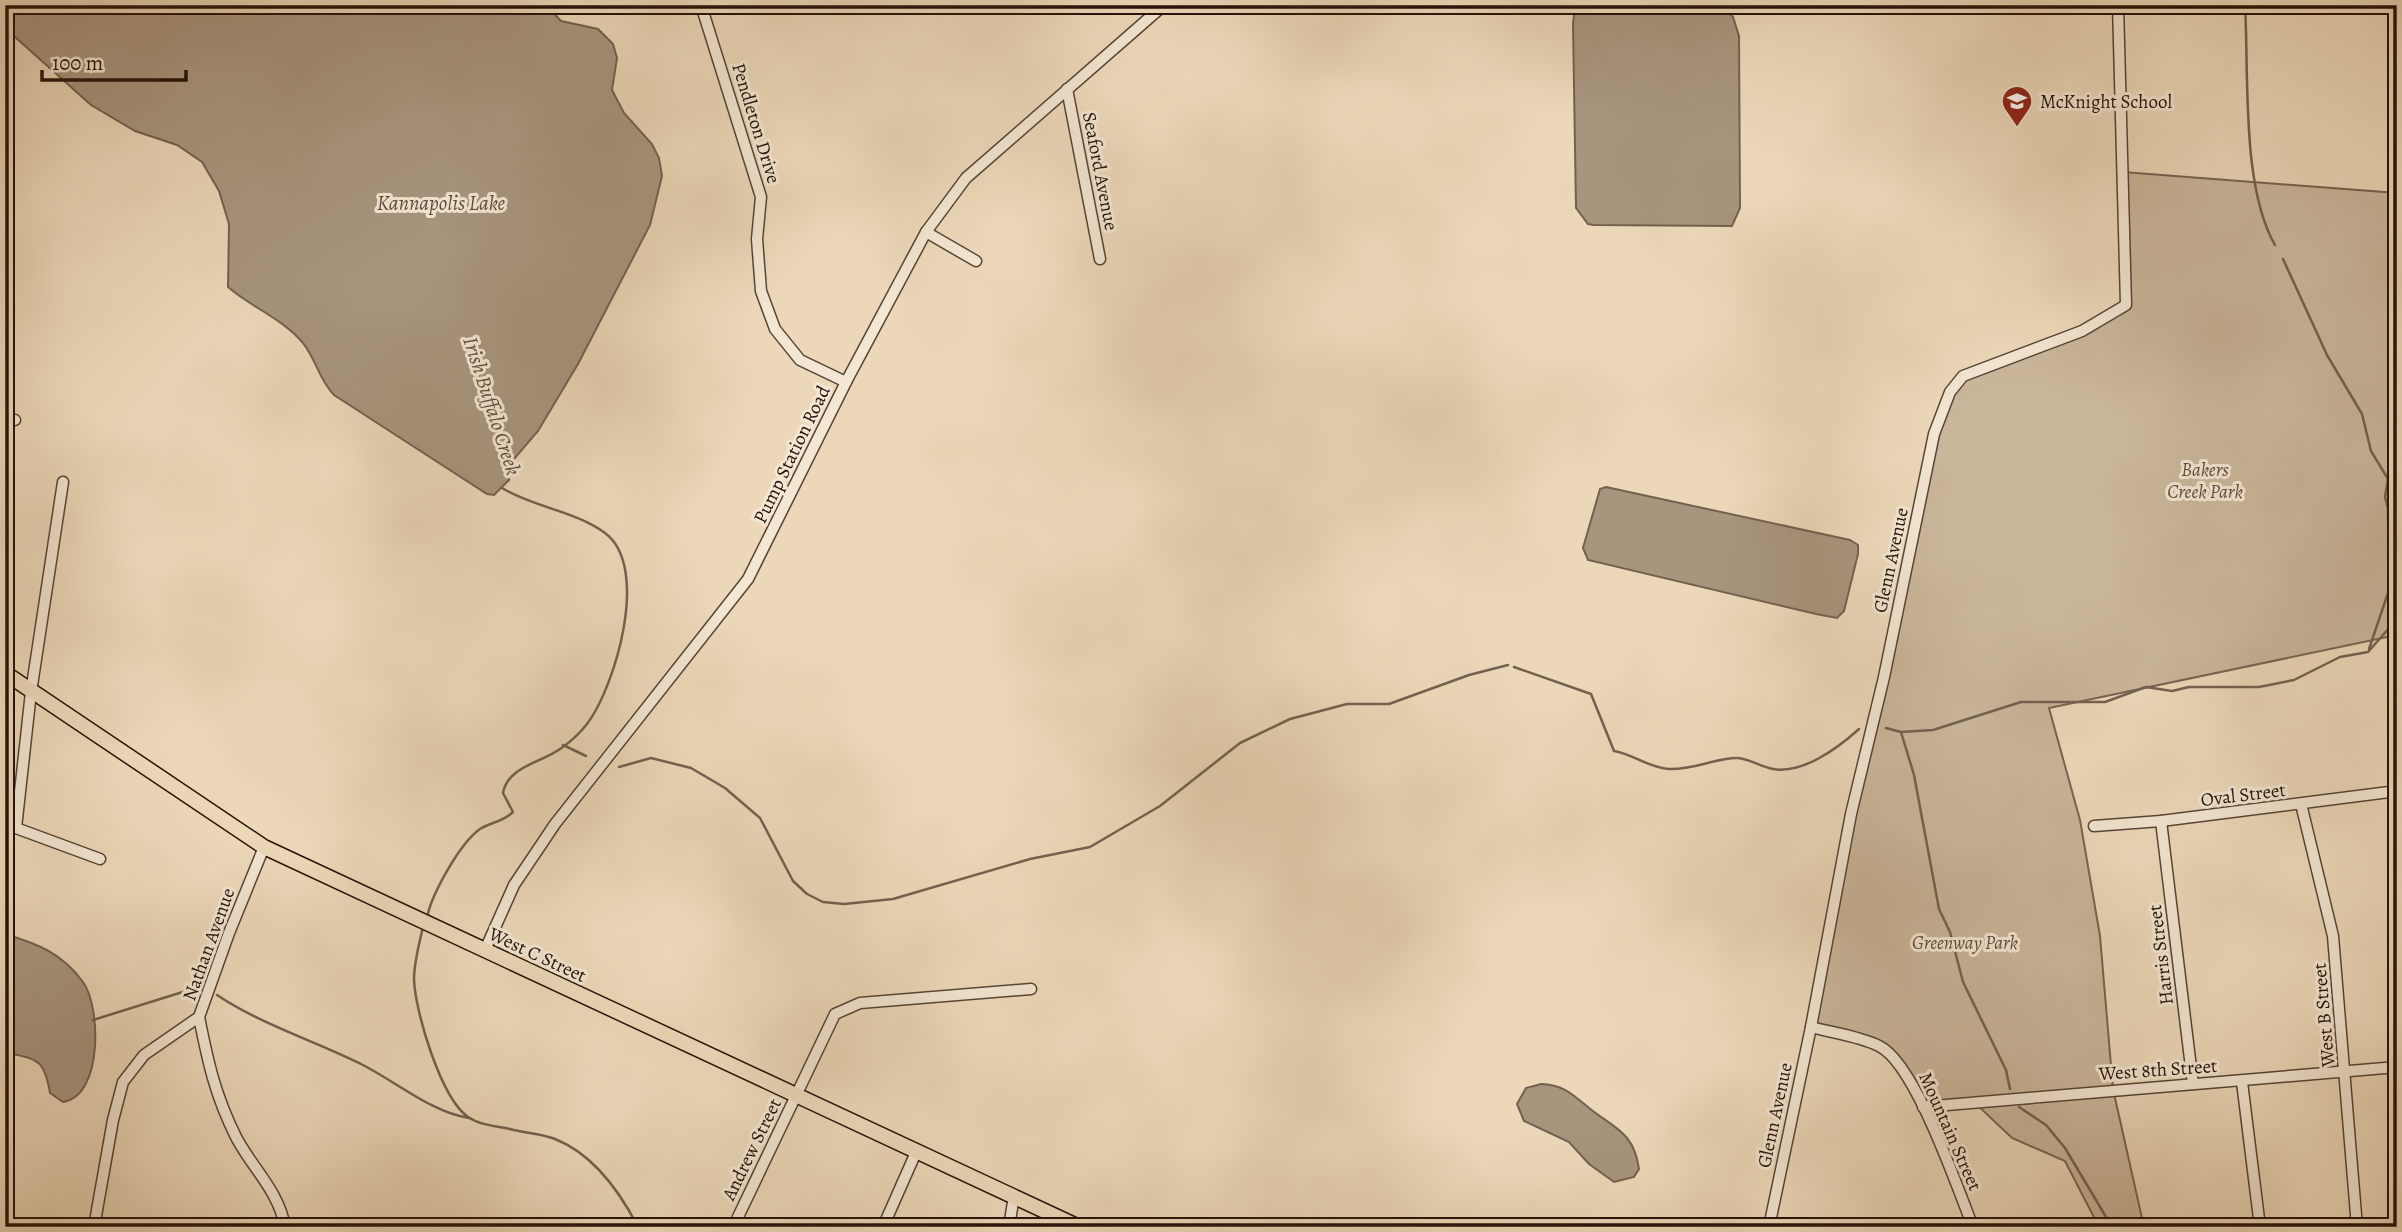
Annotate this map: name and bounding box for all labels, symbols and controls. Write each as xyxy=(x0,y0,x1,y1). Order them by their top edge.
scale bar xyxy=(42,38,186,82)
text: 100 m xyxy=(52,49,103,77)
street label: Pendleton Drive xyxy=(725,60,787,187)
school or university icon: McKnight School xyxy=(2000,84,2034,128)
place label: McKnight School xyxy=(2040,89,2172,115)
street label: Seaford Avenue xyxy=(1076,110,1124,233)
water label: Kannapolis Lake xyxy=(377,189,506,217)
water label: Irish Buffalo Creek xyxy=(456,333,528,479)
street label: Pump Station Road xyxy=(747,380,837,528)
park label: Bakers Creek Park xyxy=(2167,457,2243,505)
street label: Glenn Avenue xyxy=(1867,505,1915,615)
street label: Oval Street xyxy=(2199,777,2287,813)
street label: Nathan Avenue xyxy=(177,884,241,1004)
street label: Harris Street xyxy=(2142,903,2180,1007)
street label: West C Street xyxy=(484,921,591,989)
park label: Greenway Park xyxy=(1912,930,2018,956)
street label: West B Street xyxy=(2307,962,2342,1069)
street label: West 8th Street xyxy=(2097,1053,2218,1087)
street label: Glenn Avenue xyxy=(1751,1060,1799,1170)
street label: Mountain Street xyxy=(1912,1068,1988,1195)
street label: Andrew Street xyxy=(715,1094,788,1206)

